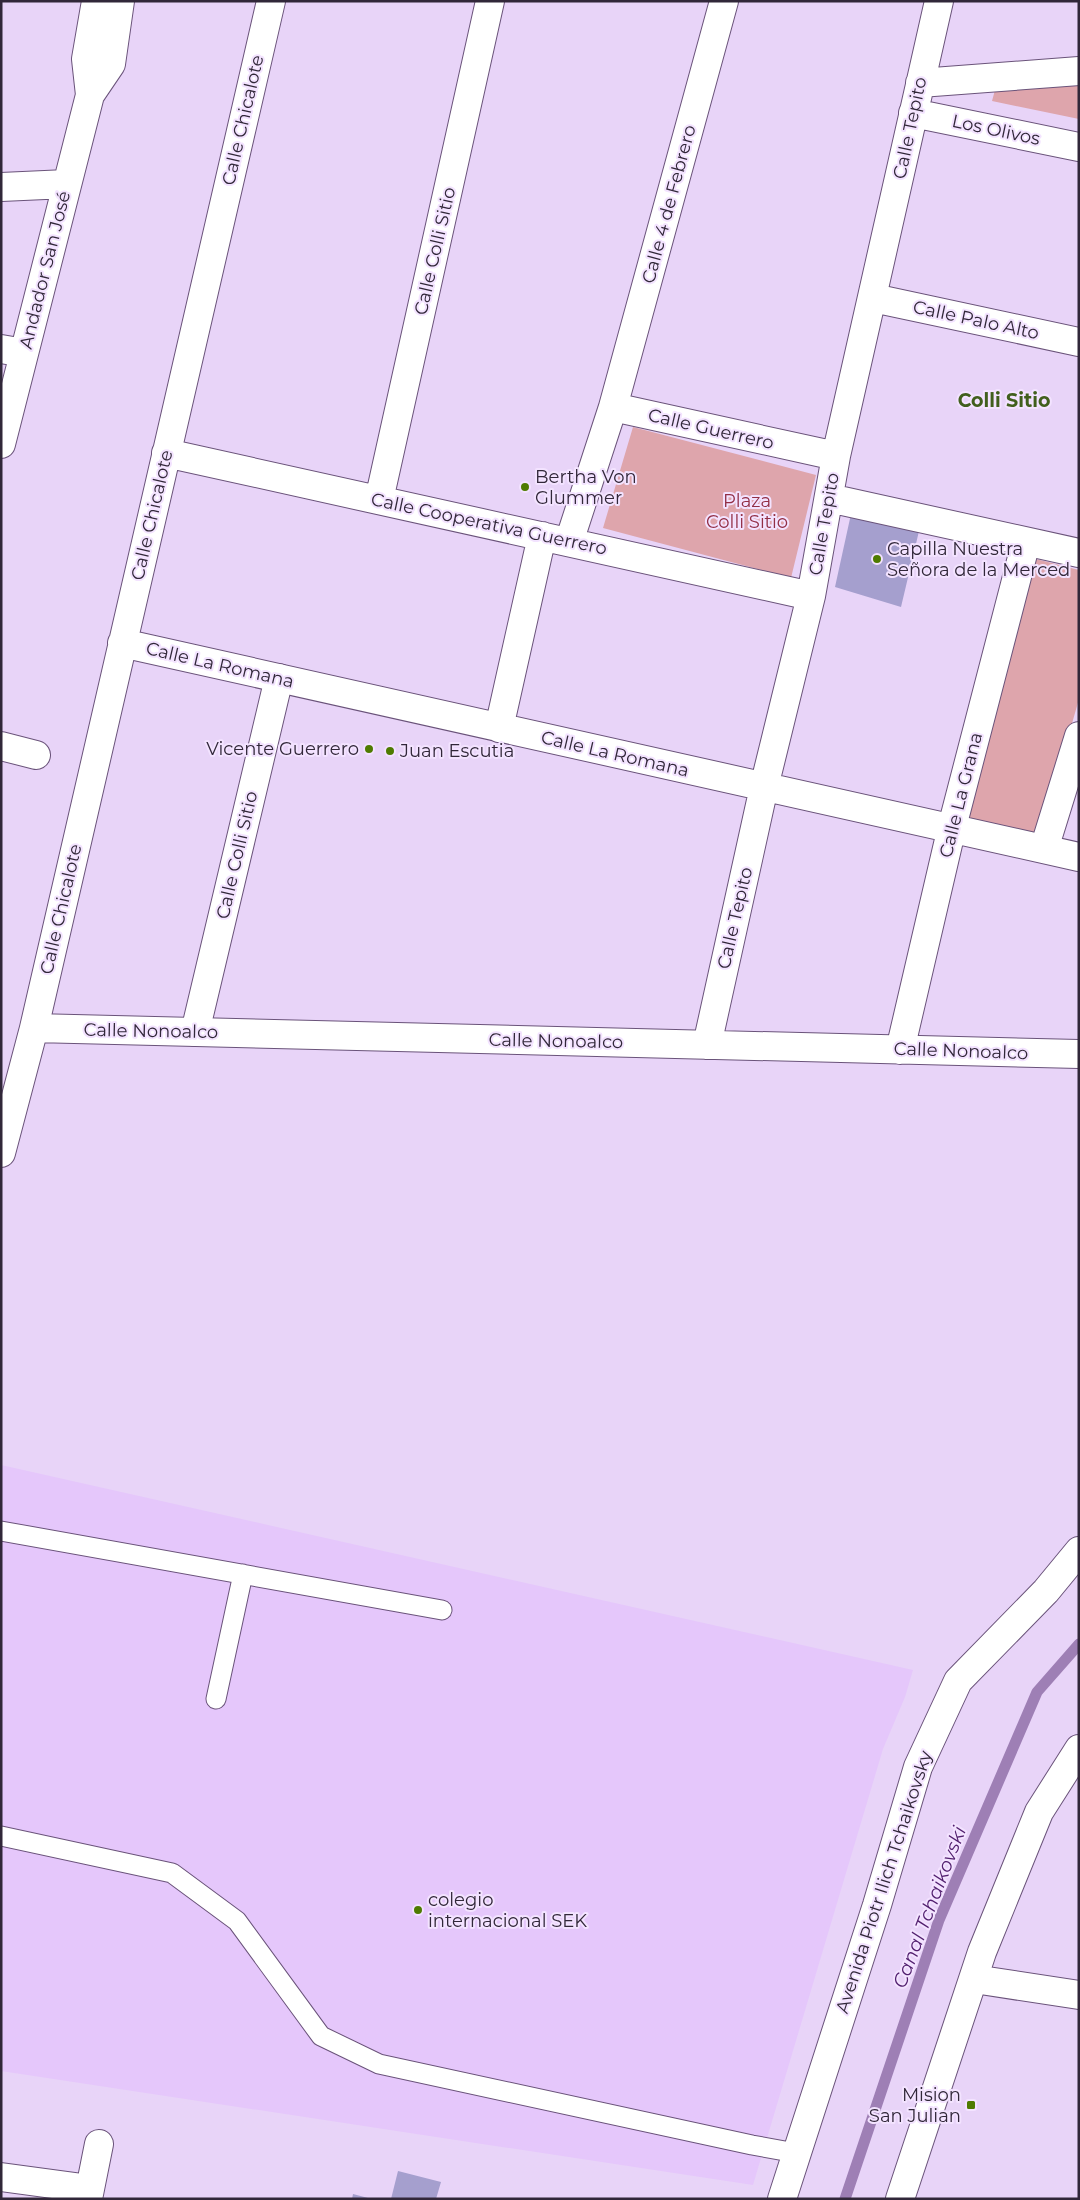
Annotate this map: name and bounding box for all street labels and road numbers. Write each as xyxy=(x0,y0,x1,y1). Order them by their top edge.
street label: Calle Chicalote xyxy=(217,53,269,187)
street label: Calle Tepito xyxy=(888,75,932,181)
street label: Los Olivos xyxy=(950,110,1042,150)
street label: Calle 4 de Febrero xyxy=(637,122,701,286)
street label: Calle Colli Sitio xyxy=(410,185,460,317)
street label: Andador San José xyxy=(15,189,75,351)
street label: Calle Palo Alto xyxy=(911,296,1041,344)
street label: Calle Guerrero xyxy=(646,404,776,454)
street label: Calle Chicalote xyxy=(126,448,178,582)
street label: Calle Tepito xyxy=(804,471,844,577)
street label: Calle Cooperativa Guerrero xyxy=(369,488,609,560)
street label: Calle La Romana xyxy=(144,637,296,693)
street label: Calle La Romana xyxy=(539,726,691,782)
street label: Calle La Grana xyxy=(935,730,987,860)
street label: Calle Colli Sitio xyxy=(212,789,262,921)
street label: Calle Chicalote xyxy=(35,842,87,976)
street label: Calle Tepito xyxy=(713,865,757,971)
street label: Calle Nonoalco xyxy=(84,1019,218,1043)
street label: Calle Nonoalco xyxy=(489,1029,623,1053)
street label: Calle Nonoalco xyxy=(893,1038,1029,1064)
street label: Avenida Piotr Ilich Tchaikovsky xyxy=(831,1748,937,2016)

